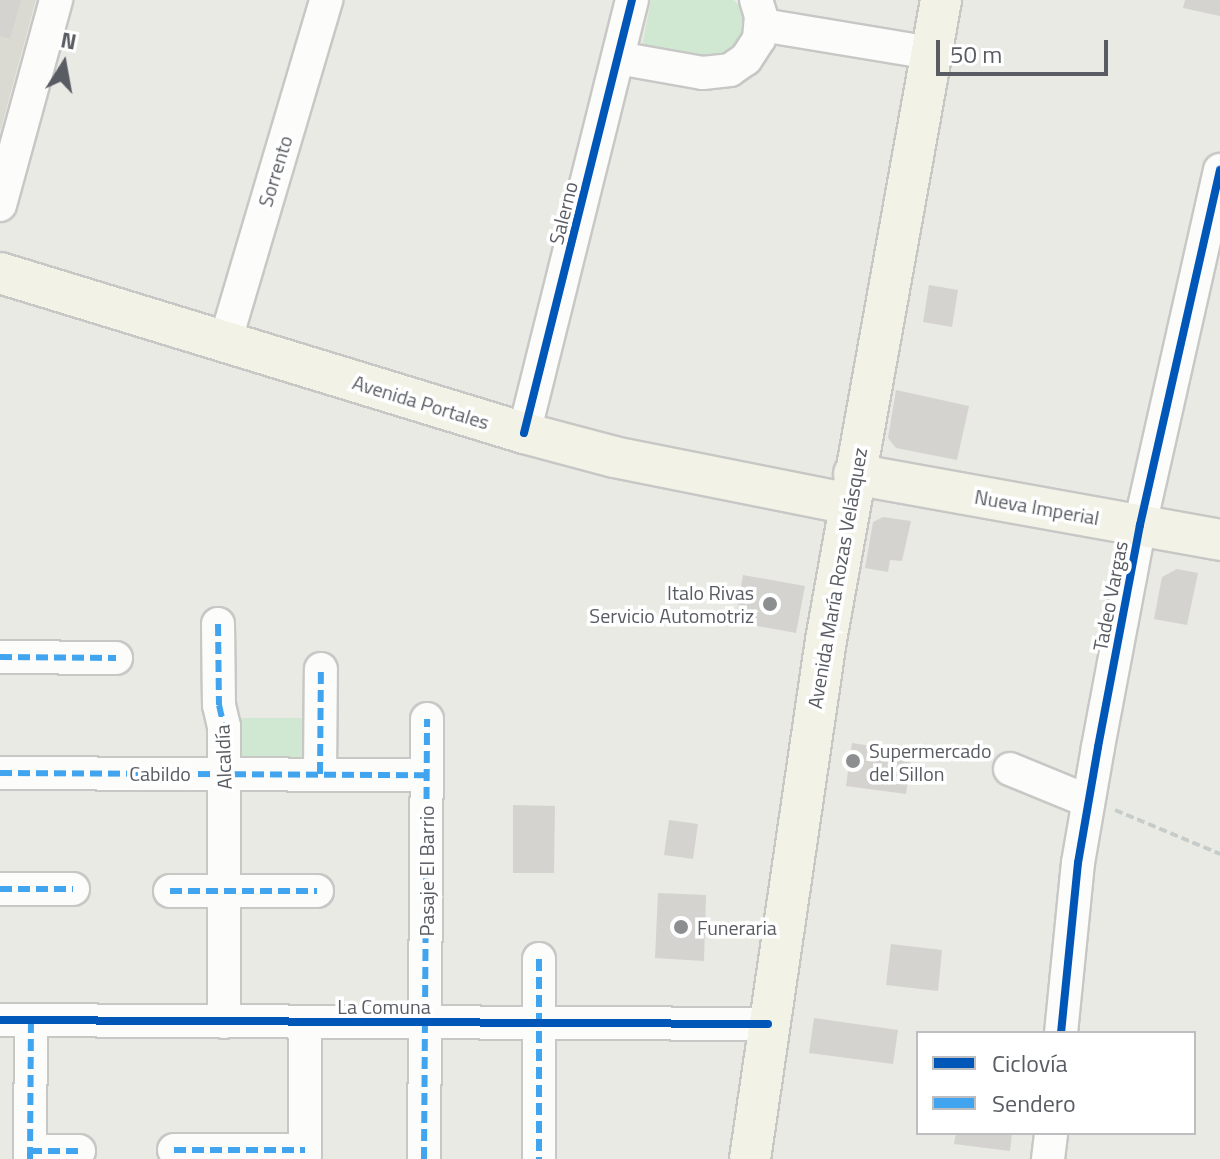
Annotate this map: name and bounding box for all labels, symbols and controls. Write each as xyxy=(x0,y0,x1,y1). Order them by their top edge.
text: N xyxy=(58,22,79,59)
north arrow xyxy=(24,24,104,104)
scale bar xyxy=(940,24,1112,74)
text: 50 m xyxy=(950,36,1002,72)
street label: Sorrento xyxy=(253,132,297,210)
street label: Salerno xyxy=(544,179,582,247)
street label: Avenida Portales xyxy=(350,370,492,434)
street label: Avenida María Rozas Velásquez xyxy=(802,446,872,710)
street label: Nueva Imperial xyxy=(973,484,1101,530)
street label: Tadeo Vargas xyxy=(1088,539,1132,653)
place label: Italo Rivas Servicio Automotriz xyxy=(589,580,754,627)
marker: Italo Rivas Servicio Automotriz xyxy=(761,595,779,613)
street label: Alcaldía xyxy=(210,724,236,790)
place label: Supermercado del Sillon xyxy=(869,738,991,785)
marker: Supermercado del Sillon xyxy=(844,752,862,770)
street label: Cabildo xyxy=(129,761,191,785)
street label: Pasaje El Barrio xyxy=(414,805,438,937)
place label: Funeraria xyxy=(697,915,777,939)
marker: Funeraria xyxy=(672,918,690,936)
street label: La Comuna xyxy=(337,994,431,1018)
legend xyxy=(916,1031,1196,1135)
text: Ciclovía xyxy=(992,1045,1068,1081)
text: Sendero xyxy=(992,1085,1076,1121)

